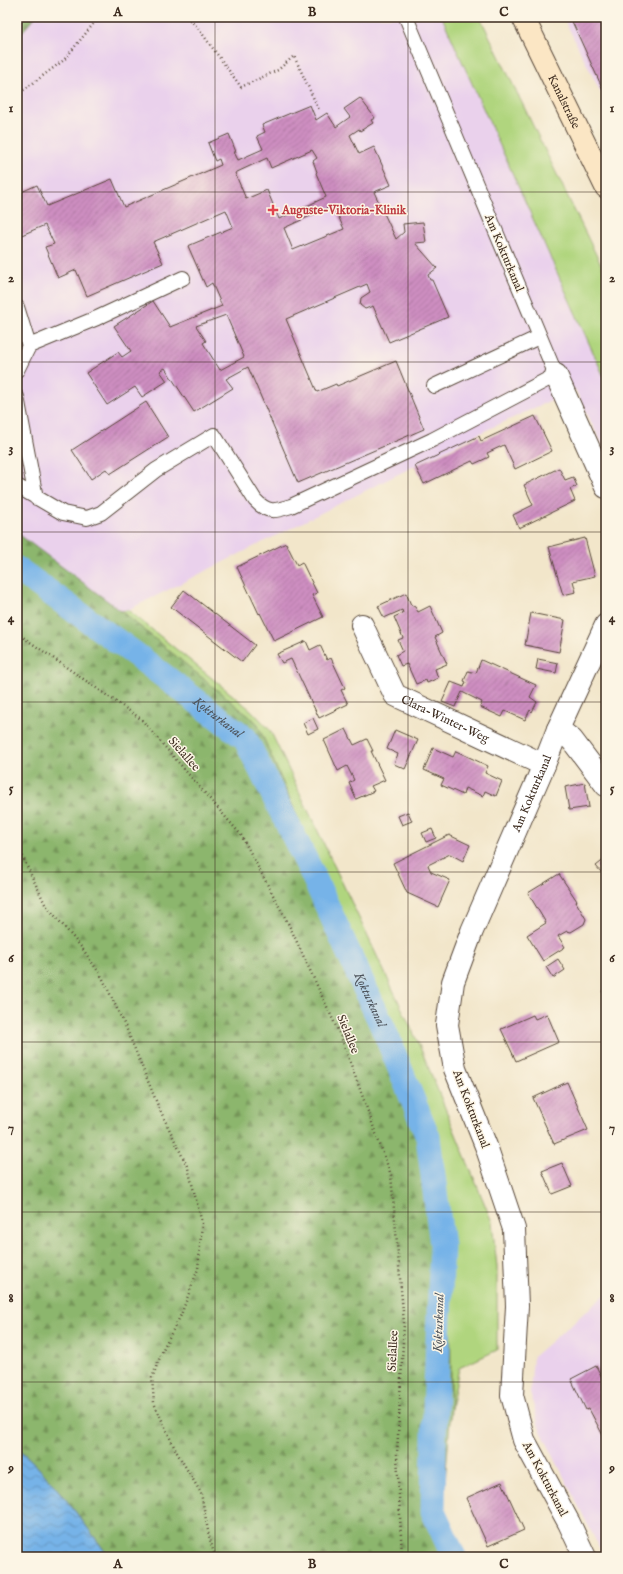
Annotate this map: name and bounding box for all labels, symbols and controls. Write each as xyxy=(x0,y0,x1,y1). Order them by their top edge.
text: A xyxy=(113,4,124,21)
text: B xyxy=(308,4,317,21)
text: C xyxy=(499,4,509,21)
street label: Kanalstraße xyxy=(545,72,584,131)
text: 1 xyxy=(9,100,14,117)
text: 1 xyxy=(610,100,615,117)
place label: Auguste-Viktoria-Klinik xyxy=(281,203,407,219)
marker: Auguste-Viktoria-Klinik xyxy=(267,204,279,216)
street label: Am Kokturkanal xyxy=(481,211,527,295)
text: 2 xyxy=(8,270,14,287)
text: 2 xyxy=(609,270,615,287)
text: 3 xyxy=(9,440,14,457)
text: 3 xyxy=(610,440,615,457)
text: 4 xyxy=(8,610,15,627)
text: 4 xyxy=(609,610,616,627)
street label: Clara-Winter-Weg xyxy=(399,691,492,746)
water label: Kokturkanal xyxy=(189,692,247,743)
street label: Sielallee xyxy=(165,734,203,775)
street label: Am Kokturkanal xyxy=(508,752,555,835)
text: 5 xyxy=(9,780,14,797)
text: 5 xyxy=(610,780,615,797)
text: 6 xyxy=(8,950,14,967)
text: 6 xyxy=(609,950,615,967)
water label: Kokturkanal xyxy=(350,969,391,1031)
street label: Sielallee xyxy=(333,1012,363,1056)
street label: Am Kokturkanal xyxy=(449,1067,493,1151)
text: 7 xyxy=(8,1120,14,1137)
text: 7 xyxy=(609,1120,615,1137)
text: 8 xyxy=(8,1290,14,1307)
text: 8 xyxy=(609,1290,615,1307)
water label: Kokturkanal xyxy=(429,1292,449,1354)
street label: Sielallee xyxy=(384,1330,402,1372)
street label: Am Kokturkanal xyxy=(519,1438,571,1520)
text: 9 xyxy=(7,1460,14,1477)
text: 9 xyxy=(608,1460,615,1477)
text: A xyxy=(113,1556,124,1573)
text: B xyxy=(308,1556,317,1573)
text: C xyxy=(499,1556,509,1573)

